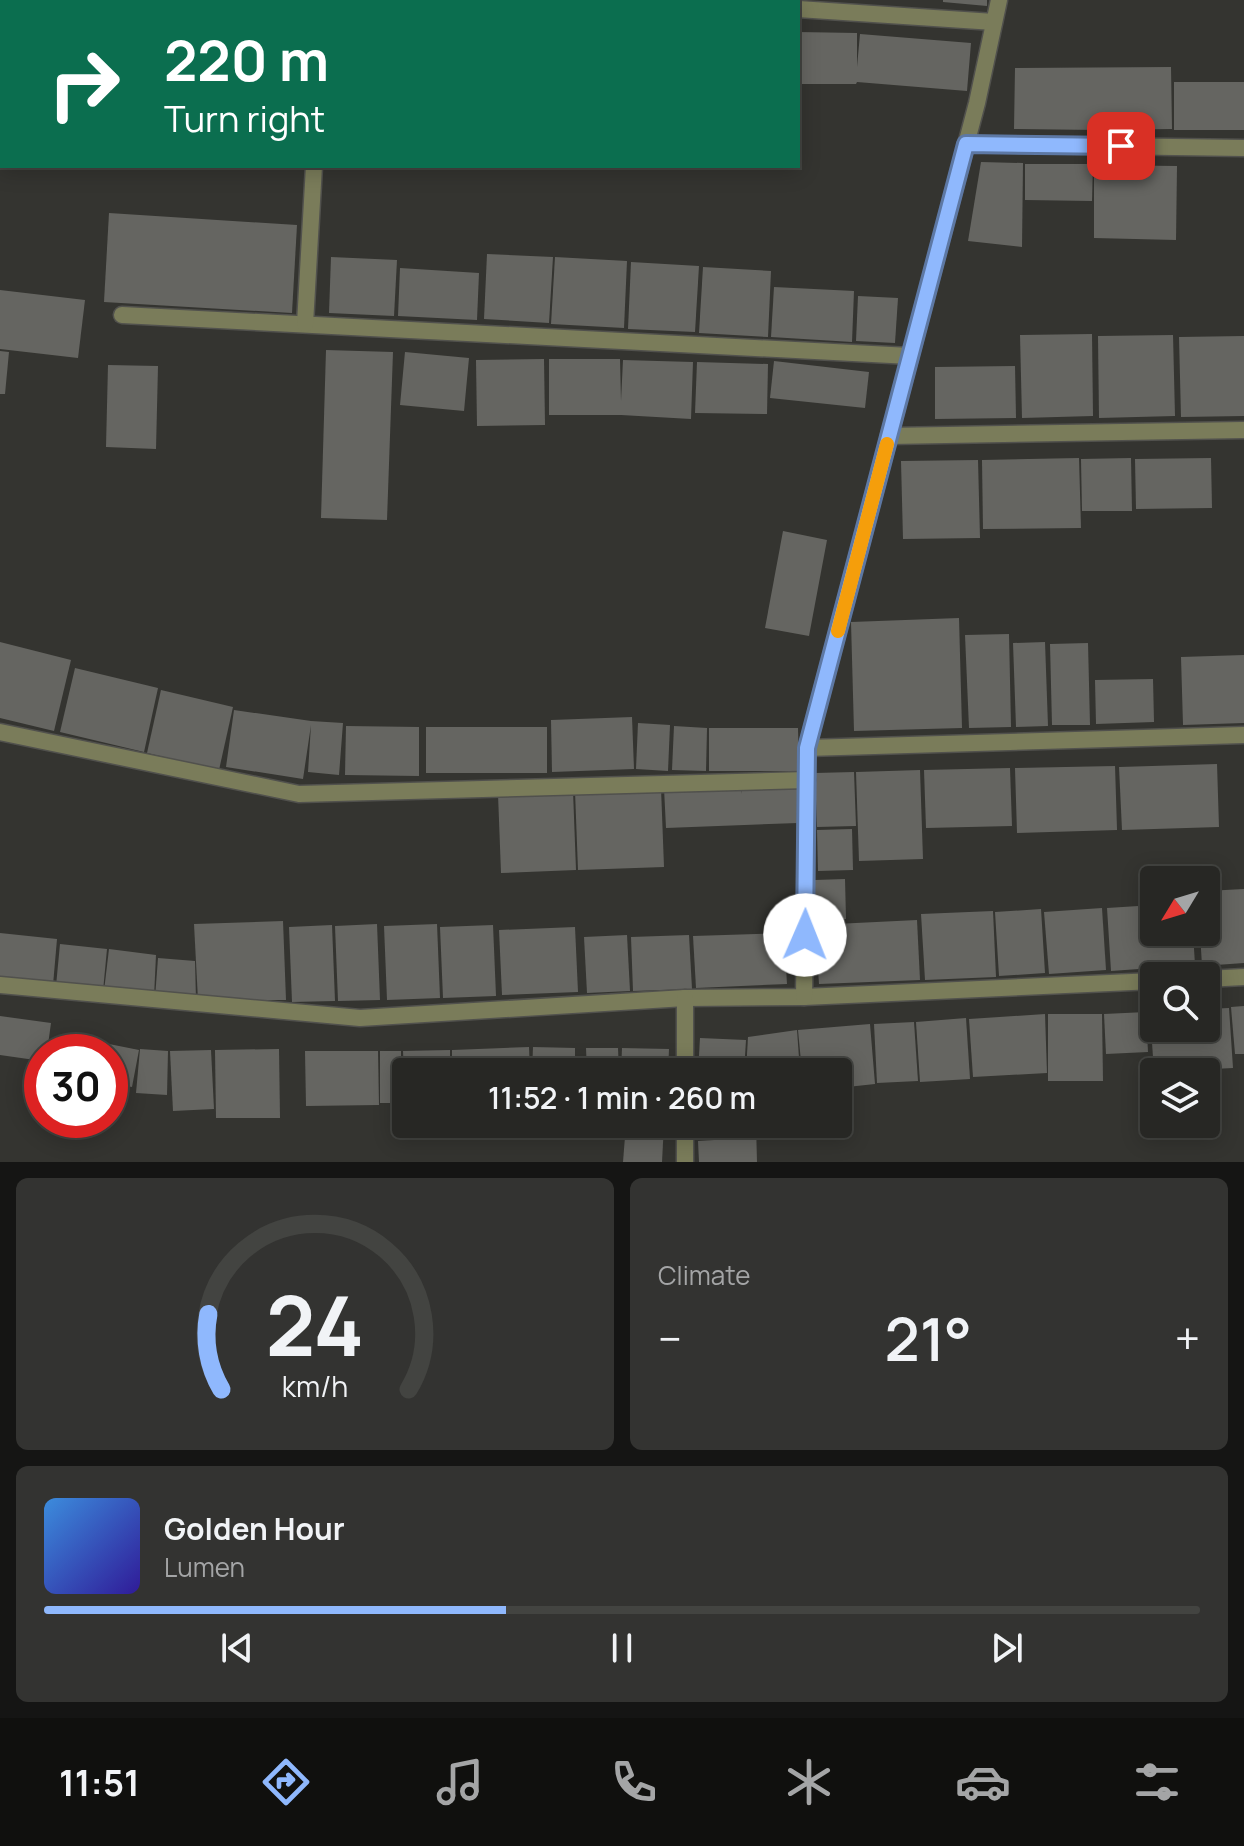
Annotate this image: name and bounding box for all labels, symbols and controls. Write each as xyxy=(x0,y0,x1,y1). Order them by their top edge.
text: 220 m xyxy=(164,21,329,98)
icon: right xyxy=(32,32,136,136)
text: Turn right xyxy=(164,94,325,143)
pin xyxy=(1087,112,1155,180)
icon: arrive xyxy=(1099,124,1143,168)
north arrow xyxy=(1140,866,1220,946)
map controls xyxy=(1140,866,1220,1138)
position arrow xyxy=(763,893,847,977)
button: search xyxy=(1140,962,1220,1042)
speed limit sign: 30 xyxy=(24,1034,128,1138)
button: layers xyxy=(1140,1058,1220,1138)
text: 11:52 · 1 min · 260 m xyxy=(488,1077,756,1118)
text: Climate xyxy=(658,1257,750,1293)
text: 24 xyxy=(266,1267,364,1381)
text: 21° xyxy=(884,1297,972,1379)
text: − xyxy=(658,1308,682,1368)
text: + xyxy=(1175,1308,1200,1368)
text: km/h xyxy=(282,1367,348,1406)
text: Golden Hour xyxy=(164,1508,345,1549)
text: Lumen xyxy=(164,1549,245,1585)
icon: previous xyxy=(215,1626,259,1670)
icon: pause xyxy=(600,1626,644,1670)
icon: next xyxy=(985,1626,1029,1670)
icon: directions xyxy=(258,1754,314,1810)
icon: music xyxy=(432,1754,488,1810)
icon: phone xyxy=(606,1754,662,1810)
icon: climate xyxy=(781,1754,837,1810)
icon: car xyxy=(955,1754,1011,1810)
icon: filters xyxy=(1129,1754,1185,1810)
text: 11:51 xyxy=(59,1758,140,1807)

